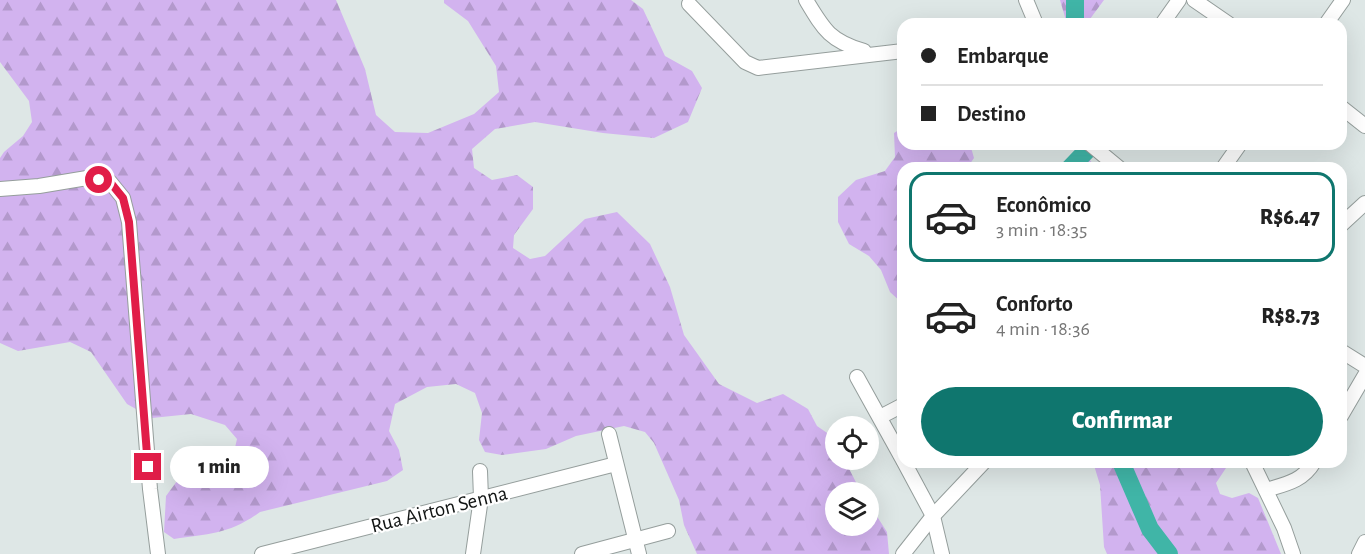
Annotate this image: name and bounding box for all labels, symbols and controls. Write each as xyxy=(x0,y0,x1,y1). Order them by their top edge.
text: Embarque xyxy=(957,45,1049,67)
text: Destino xyxy=(957,103,1026,125)
route start xyxy=(85,166,112,193)
icon: car xyxy=(924,190,978,244)
text: Econômico xyxy=(996,194,1091,216)
text: R$6.47 xyxy=(1260,206,1320,228)
text: 3 min · 18:35 xyxy=(996,220,1087,240)
icon: car xyxy=(924,289,978,343)
text: Conforto xyxy=(996,293,1073,315)
text: R$8.73 xyxy=(1261,305,1320,327)
text: 4 min · 18:36 xyxy=(996,319,1090,339)
button: Confirmar xyxy=(921,387,1323,456)
map controls xyxy=(825,416,879,536)
button: locate xyxy=(825,416,879,470)
callout: 1 min xyxy=(169,446,268,488)
route end xyxy=(134,453,161,480)
text: 1 min xyxy=(198,457,241,477)
street label: Rua Airton Senna xyxy=(369,482,510,537)
button: layers xyxy=(825,482,879,536)

